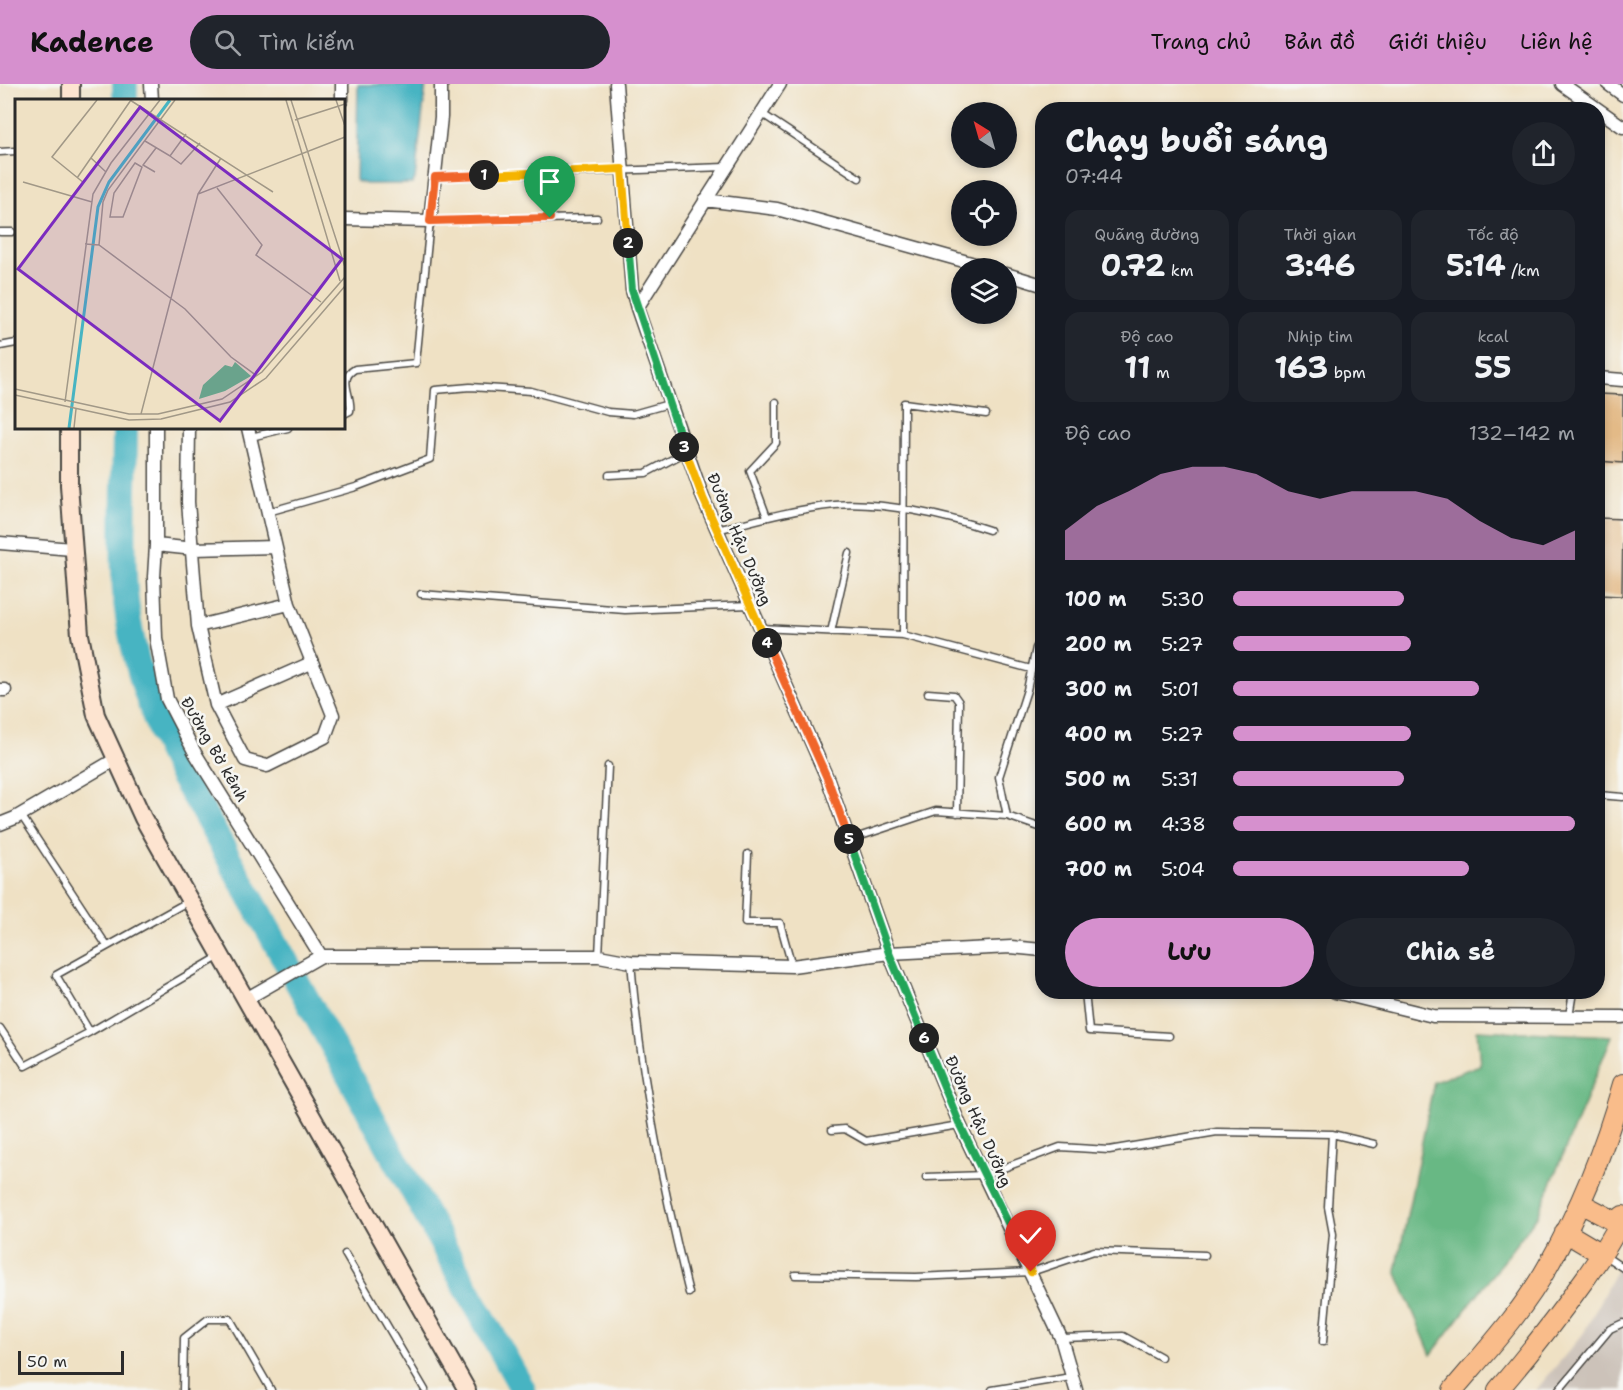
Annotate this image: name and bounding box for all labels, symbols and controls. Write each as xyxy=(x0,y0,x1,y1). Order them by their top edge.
search box xyxy=(190,15,610,69)
text: Kadence xyxy=(30,23,154,61)
icon: search xyxy=(211,26,244,59)
text: Tìm kiếm xyxy=(259,28,355,57)
text: Trang chủ xyxy=(1151,28,1251,56)
text: Bản đồ xyxy=(1284,28,1355,56)
text: Giới thiệu xyxy=(1388,28,1487,56)
text: Liên hệ xyxy=(1520,28,1593,56)
inset map xyxy=(15,99,345,429)
north arrow xyxy=(951,102,1017,168)
map controls xyxy=(951,102,1017,324)
text: Chạy buổi sáng xyxy=(1065,118,1328,163)
button: share xyxy=(1512,122,1575,185)
pin xyxy=(524,156,575,218)
pin: 1 xyxy=(469,160,499,190)
text: 07:44 xyxy=(1065,163,1123,189)
text: 1 xyxy=(480,164,488,185)
icon: arrive xyxy=(533,165,566,198)
button: locate xyxy=(951,180,1017,246)
text: Quãng đường xyxy=(1095,224,1199,245)
text: Thời gian xyxy=(1284,224,1356,245)
text: Tốc độ xyxy=(1467,224,1519,245)
pin: 2 xyxy=(613,228,643,258)
text: 2 xyxy=(622,232,634,253)
text: 0.72 xyxy=(1101,245,1165,286)
text: 3:46 xyxy=(1284,245,1356,286)
text: 5:14 xyxy=(1446,245,1506,286)
button: layers xyxy=(951,258,1017,324)
text: km xyxy=(1165,260,1194,281)
text: /km xyxy=(1506,260,1540,281)
text: Độ cao xyxy=(1120,326,1174,347)
text: Nhịp tim xyxy=(1287,326,1353,347)
text: kcal xyxy=(1477,326,1509,347)
text: 11 xyxy=(1124,347,1151,388)
text: 163 xyxy=(1274,347,1328,388)
text: 55 xyxy=(1474,347,1512,388)
text: m xyxy=(1151,362,1170,383)
text: bpm xyxy=(1328,362,1366,383)
text: Độ cao xyxy=(1065,420,1131,446)
text: 132–142 m xyxy=(1469,420,1575,446)
pin: 3 xyxy=(669,432,699,462)
text: 3 xyxy=(678,436,690,457)
street label: Đường Hậu Dưỡng xyxy=(702,470,777,609)
text: 100 m xyxy=(1065,586,1127,612)
text: 5:30 xyxy=(1161,586,1205,612)
pin: 4 xyxy=(752,628,782,658)
text: 200 m xyxy=(1065,631,1132,657)
text: 5:27 xyxy=(1161,631,1204,657)
text: 4 xyxy=(761,632,773,653)
text: 300 m xyxy=(1065,676,1132,702)
text: 5:01 xyxy=(1161,676,1199,702)
street label: Đường Bờ kênh xyxy=(176,693,253,806)
text: 400 m xyxy=(1065,721,1132,747)
text: 5:27 xyxy=(1161,721,1204,747)
text: 500 m xyxy=(1065,766,1131,792)
text: 5:31 xyxy=(1161,766,1198,792)
text: 600 m xyxy=(1065,811,1132,837)
text: 4:38 xyxy=(1161,811,1206,837)
pin: 5 xyxy=(834,824,864,854)
text: 5 xyxy=(844,828,854,849)
text: 700 m xyxy=(1065,856,1132,882)
text: 5:04 xyxy=(1161,856,1205,882)
button: Lưu xyxy=(1065,918,1314,987)
button: Chia sẻ xyxy=(1326,918,1575,987)
pin: 6 xyxy=(909,1023,939,1053)
text: 6 xyxy=(918,1027,930,1048)
street label: Đường Hậu Dưỡng xyxy=(940,1052,1017,1190)
pin xyxy=(1005,1210,1056,1272)
icon: check xyxy=(1014,1219,1047,1252)
scale bar xyxy=(18,1348,124,1376)
text: 50 m xyxy=(27,1351,67,1372)

